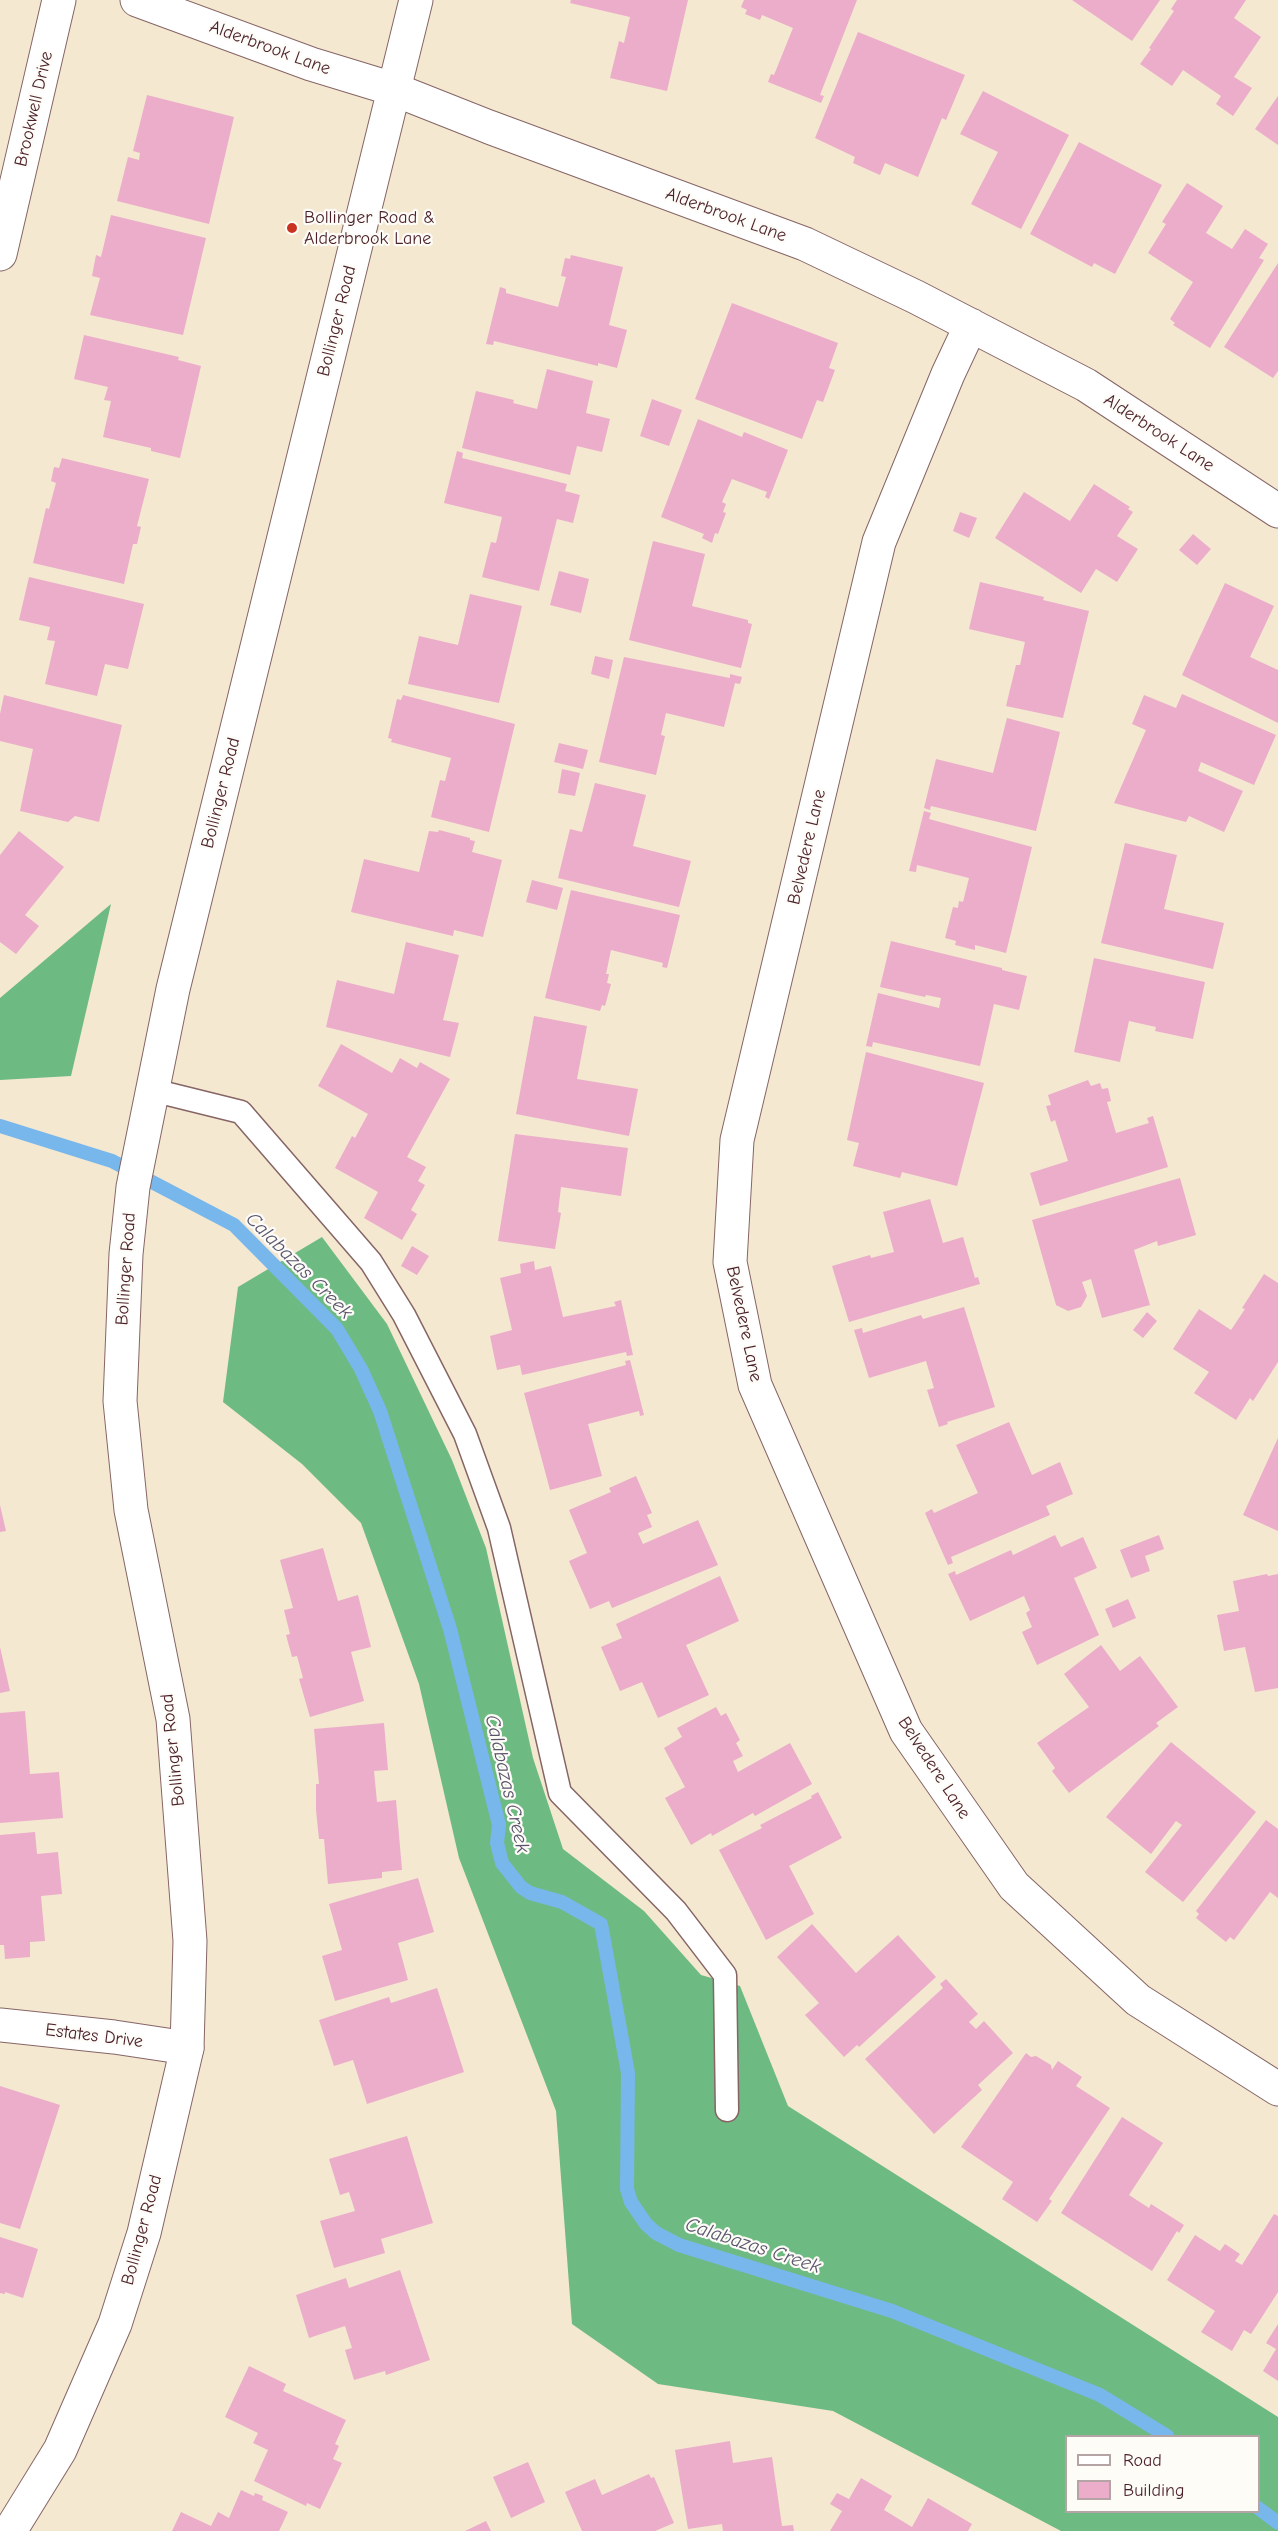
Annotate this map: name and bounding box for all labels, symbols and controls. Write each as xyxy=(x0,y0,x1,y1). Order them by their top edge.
street label: Alderbrook Lane xyxy=(206,16,334,80)
street label: Brookwell Drive xyxy=(10,49,58,169)
street label: Alderbrook Lane xyxy=(662,183,790,247)
place label: Bollinger Road & Alderbrook Lane xyxy=(304,207,435,250)
marker: Bollinger Road & Alderbrook Lane xyxy=(285,221,299,235)
street label: Bollinger Road xyxy=(313,263,361,379)
street label: Alderbrook Lane xyxy=(1100,389,1218,477)
street label: Bollinger Road xyxy=(197,735,245,851)
street label: Belvedere Lane xyxy=(783,787,831,907)
water label: Calabazas Creek xyxy=(241,1208,357,1324)
street label: Bollinger Road xyxy=(111,1212,141,1326)
street label: Belvedere Lane xyxy=(721,1264,767,1384)
street label: Bollinger Road xyxy=(156,1693,190,1807)
water label: Calabazas Creek xyxy=(479,1713,535,1855)
street label: Belvedere Lane xyxy=(893,1713,975,1823)
street label: Estates Drive xyxy=(44,2019,144,2053)
street label: Bollinger Road xyxy=(117,2173,167,2287)
water label: Calabazas Creek xyxy=(682,2213,824,2279)
legend xyxy=(1065,2435,1260,2513)
text: Road xyxy=(1123,2450,1162,2471)
text: Building xyxy=(1123,2480,1185,2501)

